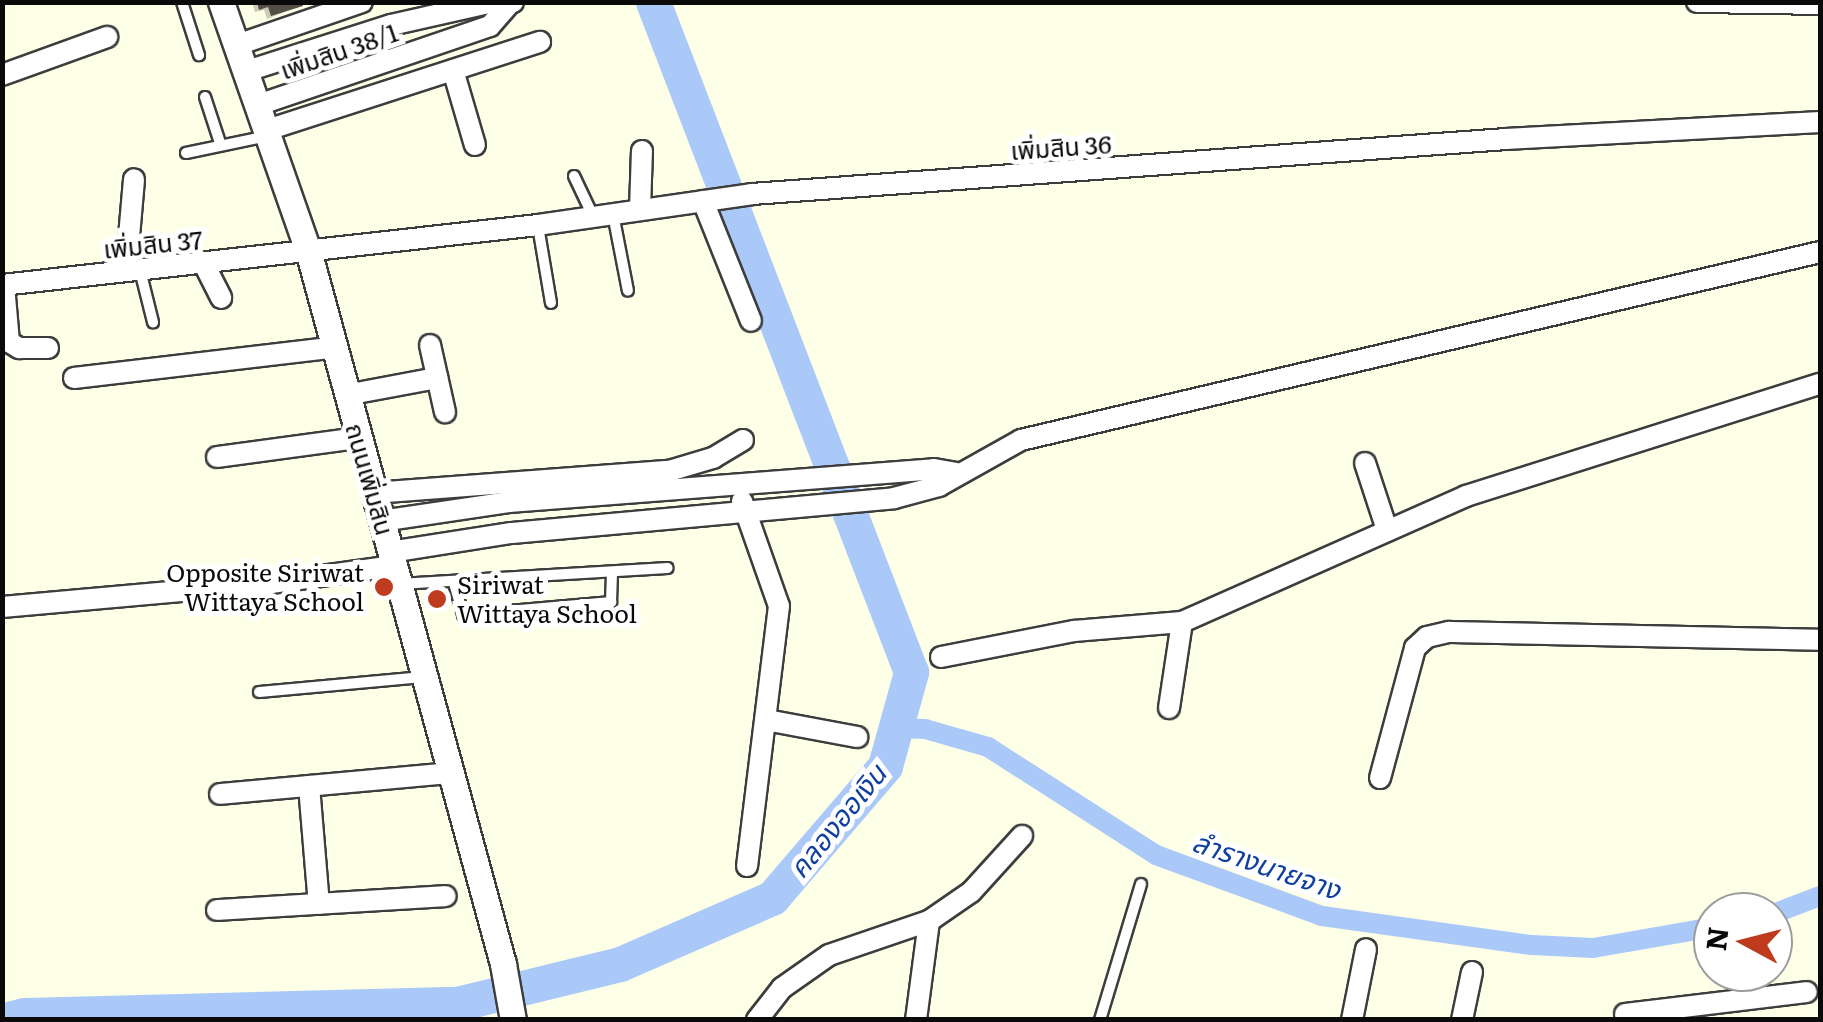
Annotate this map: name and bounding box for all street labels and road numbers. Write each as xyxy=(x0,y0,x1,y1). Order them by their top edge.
street label: เพิ่มสิน 38/1 xyxy=(276,17,402,85)
street label: เพิ่มสิน 36 xyxy=(1009,129,1113,165)
street label: เพิ่มสิน 37 xyxy=(102,224,204,264)
street label: ถนนเพิ่มสิน xyxy=(340,420,400,538)

